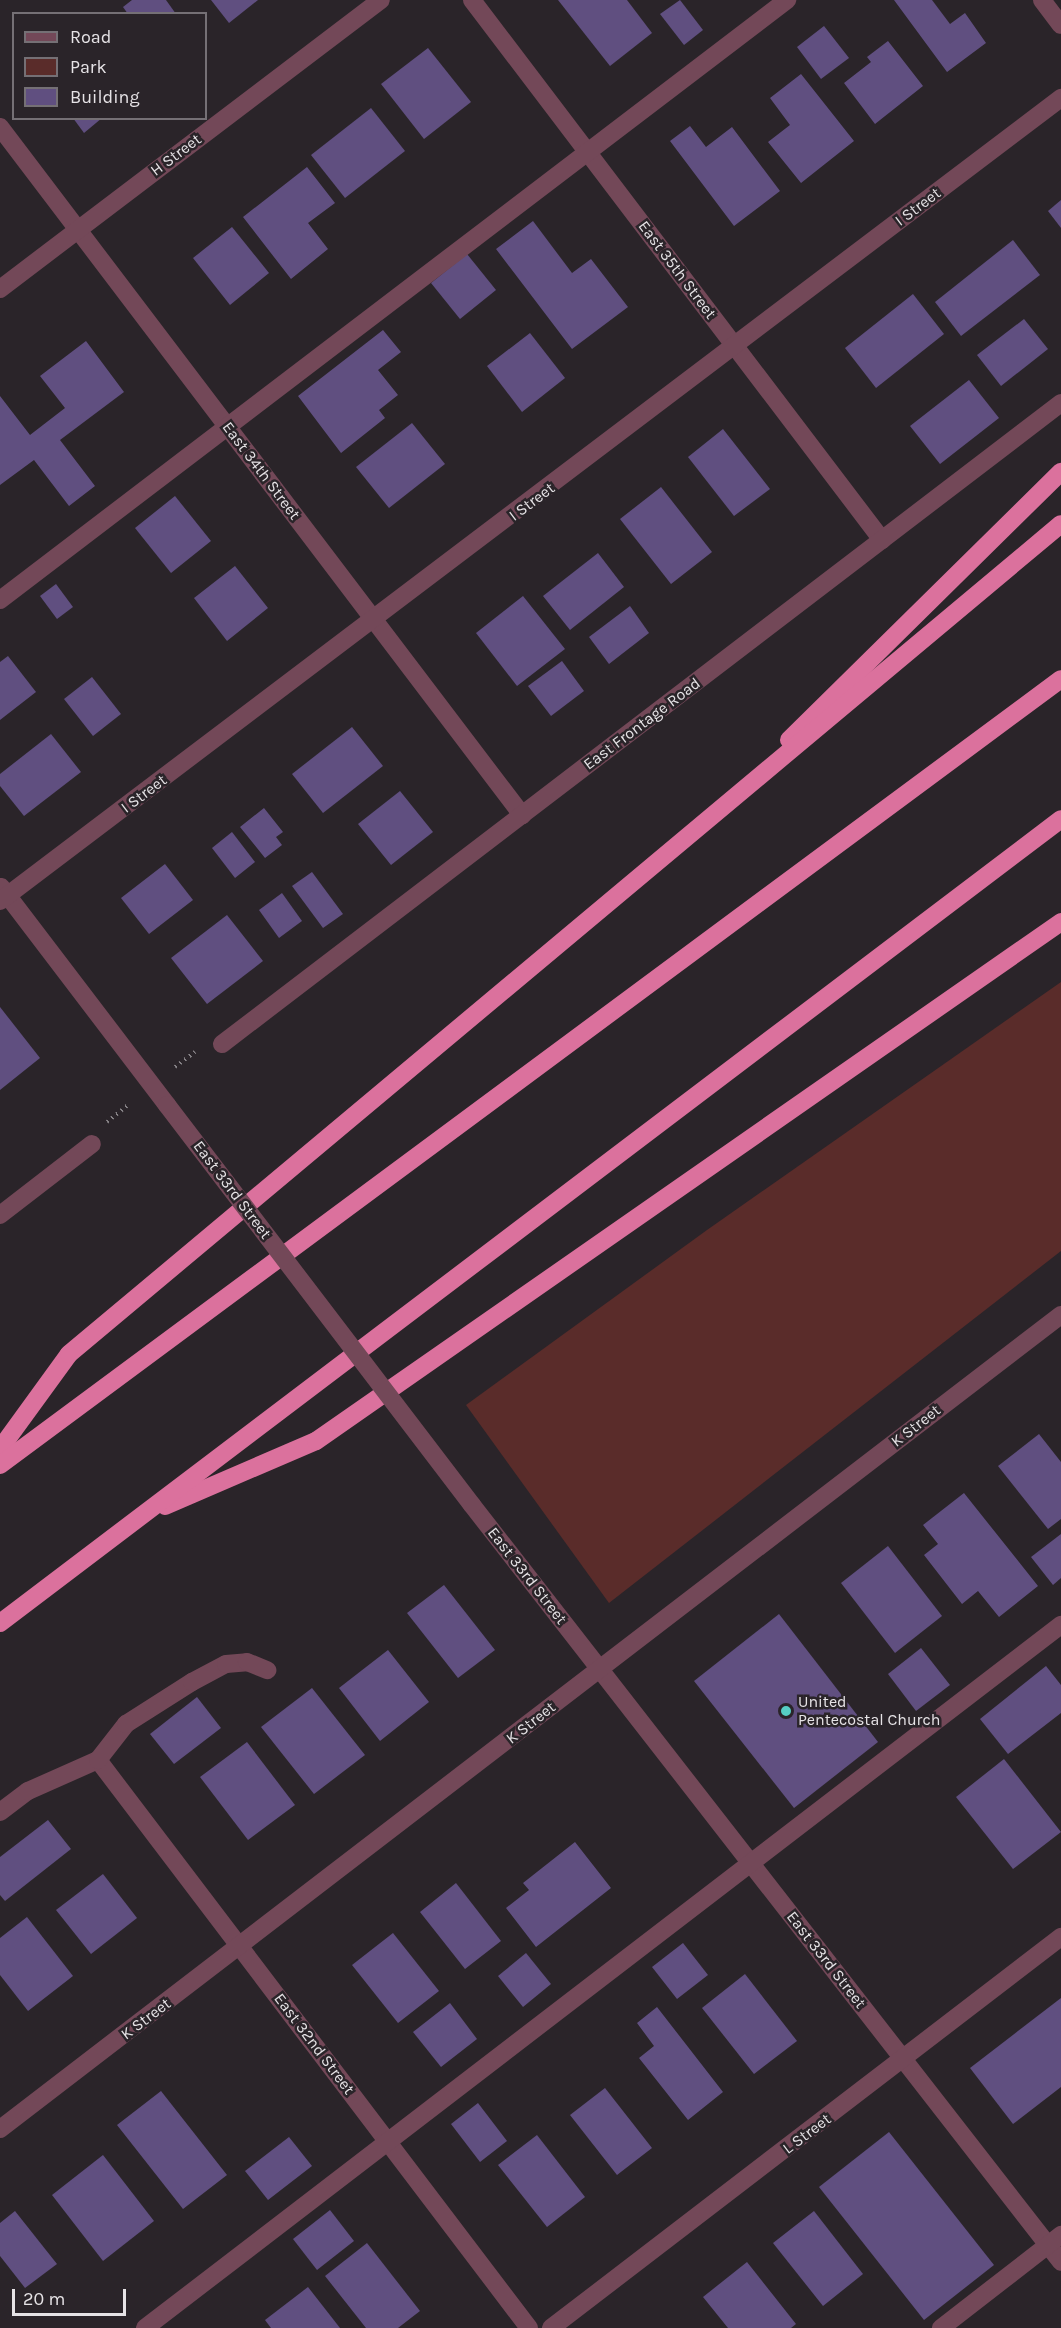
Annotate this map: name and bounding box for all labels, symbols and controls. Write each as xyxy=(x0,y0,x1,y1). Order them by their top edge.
legend xyxy=(12,12,207,120)
text: Road xyxy=(70,26,111,48)
text: Park xyxy=(70,56,107,78)
text: Building xyxy=(70,86,140,108)
street label: H Street xyxy=(147,130,205,180)
street label: I Street xyxy=(891,184,945,230)
street label: East 35th Street xyxy=(634,217,720,323)
street label: East 34th Street xyxy=(218,418,304,524)
street label: I Street xyxy=(505,479,559,525)
street label: East Frontage Road xyxy=(580,674,704,774)
street label: I Street xyxy=(117,771,171,817)
street label: East 33rd Street xyxy=(189,1137,275,1243)
street label: K Street xyxy=(887,1401,945,1451)
street label: East 33rd Street xyxy=(483,1524,571,1628)
place label: United Pentecostal Church xyxy=(798,1692,940,1730)
street label: K Street xyxy=(502,1698,560,1748)
marker: United Pentecostal Church xyxy=(779,1704,793,1718)
street label: East 33rd Street xyxy=(782,1908,870,2012)
street label: East 32nd Street xyxy=(270,1990,358,2098)
street label: K Street xyxy=(117,1994,175,2044)
street label: L Street xyxy=(779,2110,835,2158)
scale bar xyxy=(15,2277,129,2315)
text: 20 m xyxy=(23,2288,65,2310)

